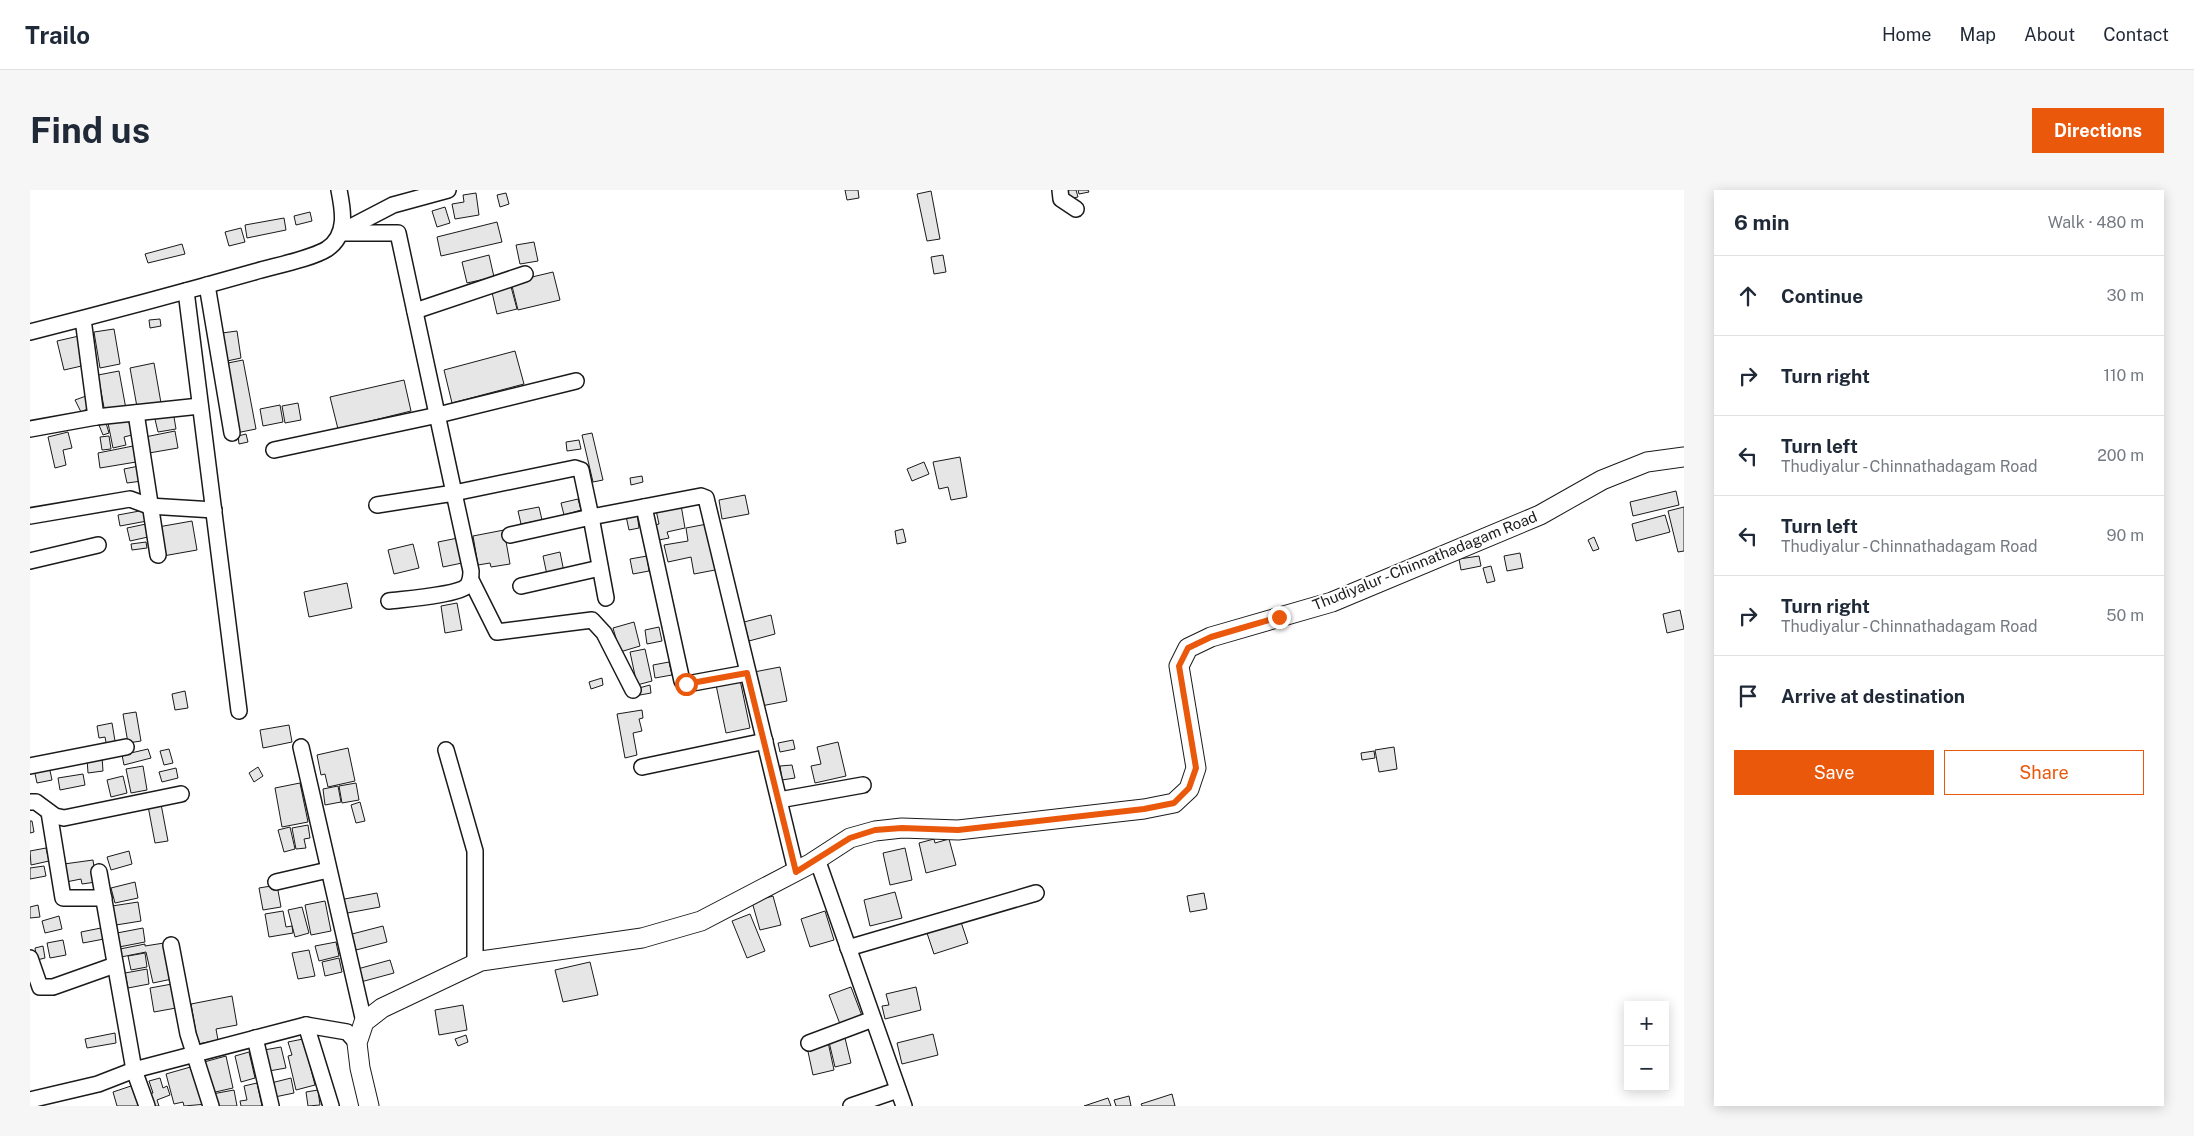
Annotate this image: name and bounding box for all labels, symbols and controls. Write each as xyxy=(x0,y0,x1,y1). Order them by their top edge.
text: Trailo xyxy=(25,21,90,49)
text: Home xyxy=(1882,24,1932,45)
text: Map xyxy=(1960,24,1996,45)
text: About xyxy=(2024,24,2075,45)
text: Contact xyxy=(2103,24,2169,45)
button: Directions xyxy=(2032,108,2164,153)
text: Find us xyxy=(30,110,150,151)
text: 6 min xyxy=(1734,210,1790,235)
text: Walk · 480 m xyxy=(2048,213,2144,232)
icon: ahead xyxy=(1734,282,1762,310)
text: Continue xyxy=(1781,285,1863,307)
text: 30 m xyxy=(2107,286,2144,305)
icon: right xyxy=(1734,362,1762,390)
text: Turn right xyxy=(1781,365,1870,387)
text: 110 m xyxy=(2103,366,2144,385)
text: Turn left xyxy=(1781,435,1858,457)
icon: left xyxy=(1734,442,1762,470)
text: 200 m xyxy=(2097,446,2144,465)
text: Thudiyalur - Chinnathadagam Road xyxy=(1781,457,2038,476)
street label: Thudiyalur - Chinnathadagam Road xyxy=(1310,508,1540,613)
text: Turn left xyxy=(1781,515,1858,537)
icon: left xyxy=(1734,522,1762,550)
text: 90 m xyxy=(2107,526,2144,545)
text: Thudiyalur - Chinnathadagam Road xyxy=(1781,537,2038,556)
text: Turn right xyxy=(1781,595,1870,617)
icon: right xyxy=(1734,602,1762,630)
route end xyxy=(1268,606,1291,629)
text: 50 m xyxy=(2106,606,2144,625)
text: Thudiyalur - Chinnathadagam Road xyxy=(1781,617,2038,636)
route start xyxy=(675,673,698,696)
icon: arrive xyxy=(1734,682,1762,710)
text: Arrive at destination xyxy=(1781,685,1965,707)
button: Save xyxy=(1734,750,1934,795)
button: Share xyxy=(1944,750,2144,795)
map controls xyxy=(1624,1001,1669,1091)
button: + xyxy=(1624,1001,1669,1046)
button: − xyxy=(1624,1046,1669,1091)

